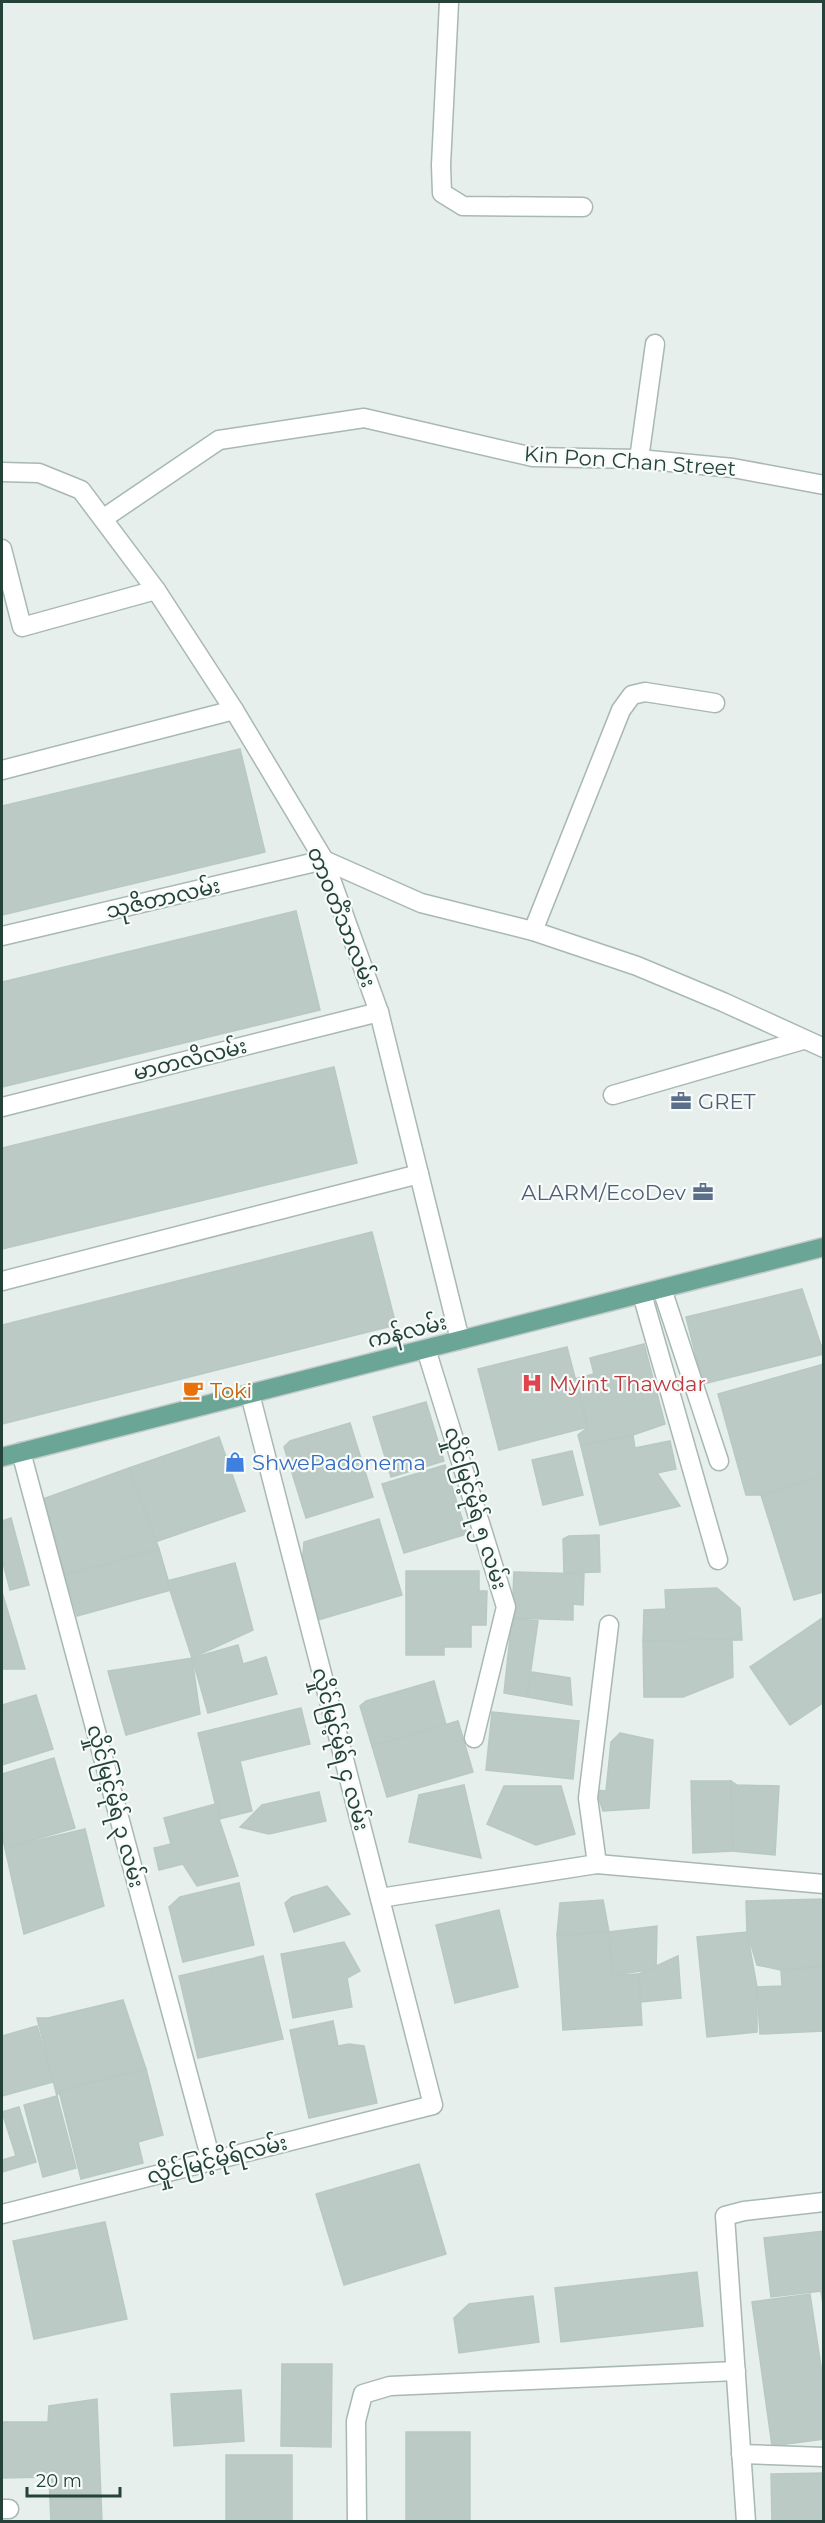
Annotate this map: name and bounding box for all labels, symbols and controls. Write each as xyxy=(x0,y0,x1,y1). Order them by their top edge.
street label: Kin Pon Chan Street xyxy=(523,441,737,481)
street label: တာဝတိံသာလမ်း xyxy=(302,842,384,991)
street label: သုဇိတာလမ်း xyxy=(103,870,224,928)
street label: မာတလိလမ်း xyxy=(130,1030,249,1085)
office icon: GRET xyxy=(669,1089,693,1113)
place label: GRET xyxy=(698,1089,756,1114)
place label: ALARM/EcoDev xyxy=(521,1180,687,1205)
office icon: ALARM/EcoDev xyxy=(691,1180,715,1204)
street label: ကန်လမ်း xyxy=(364,1306,450,1358)
hospital icon: Myint Thawdar xyxy=(520,1371,544,1395)
place label: Myint Thawdar xyxy=(549,1371,706,1396)
cafe icon: Toki xyxy=(181,1378,205,1402)
place label: Toki xyxy=(210,1378,252,1403)
street label: လှိုင်မြင့်မိုရ် ၅ လမ်း xyxy=(435,1423,516,1594)
shop icon: ShwePadonema xyxy=(223,1450,247,1474)
place label: ShwePadonema xyxy=(252,1450,426,1475)
street label: လှိုင်မြင့်မိုရ် ၄ လမ်း xyxy=(302,1664,378,1835)
street label: လှိုင်မြင့်မိုရ် ၃ လမ်း xyxy=(77,1721,153,1892)
street label: လှိုင်မြင့်မိုရ်လမ်း xyxy=(144,2127,291,2193)
scale bar xyxy=(27,2460,120,2498)
text: 20 m xyxy=(36,2470,82,2492)

